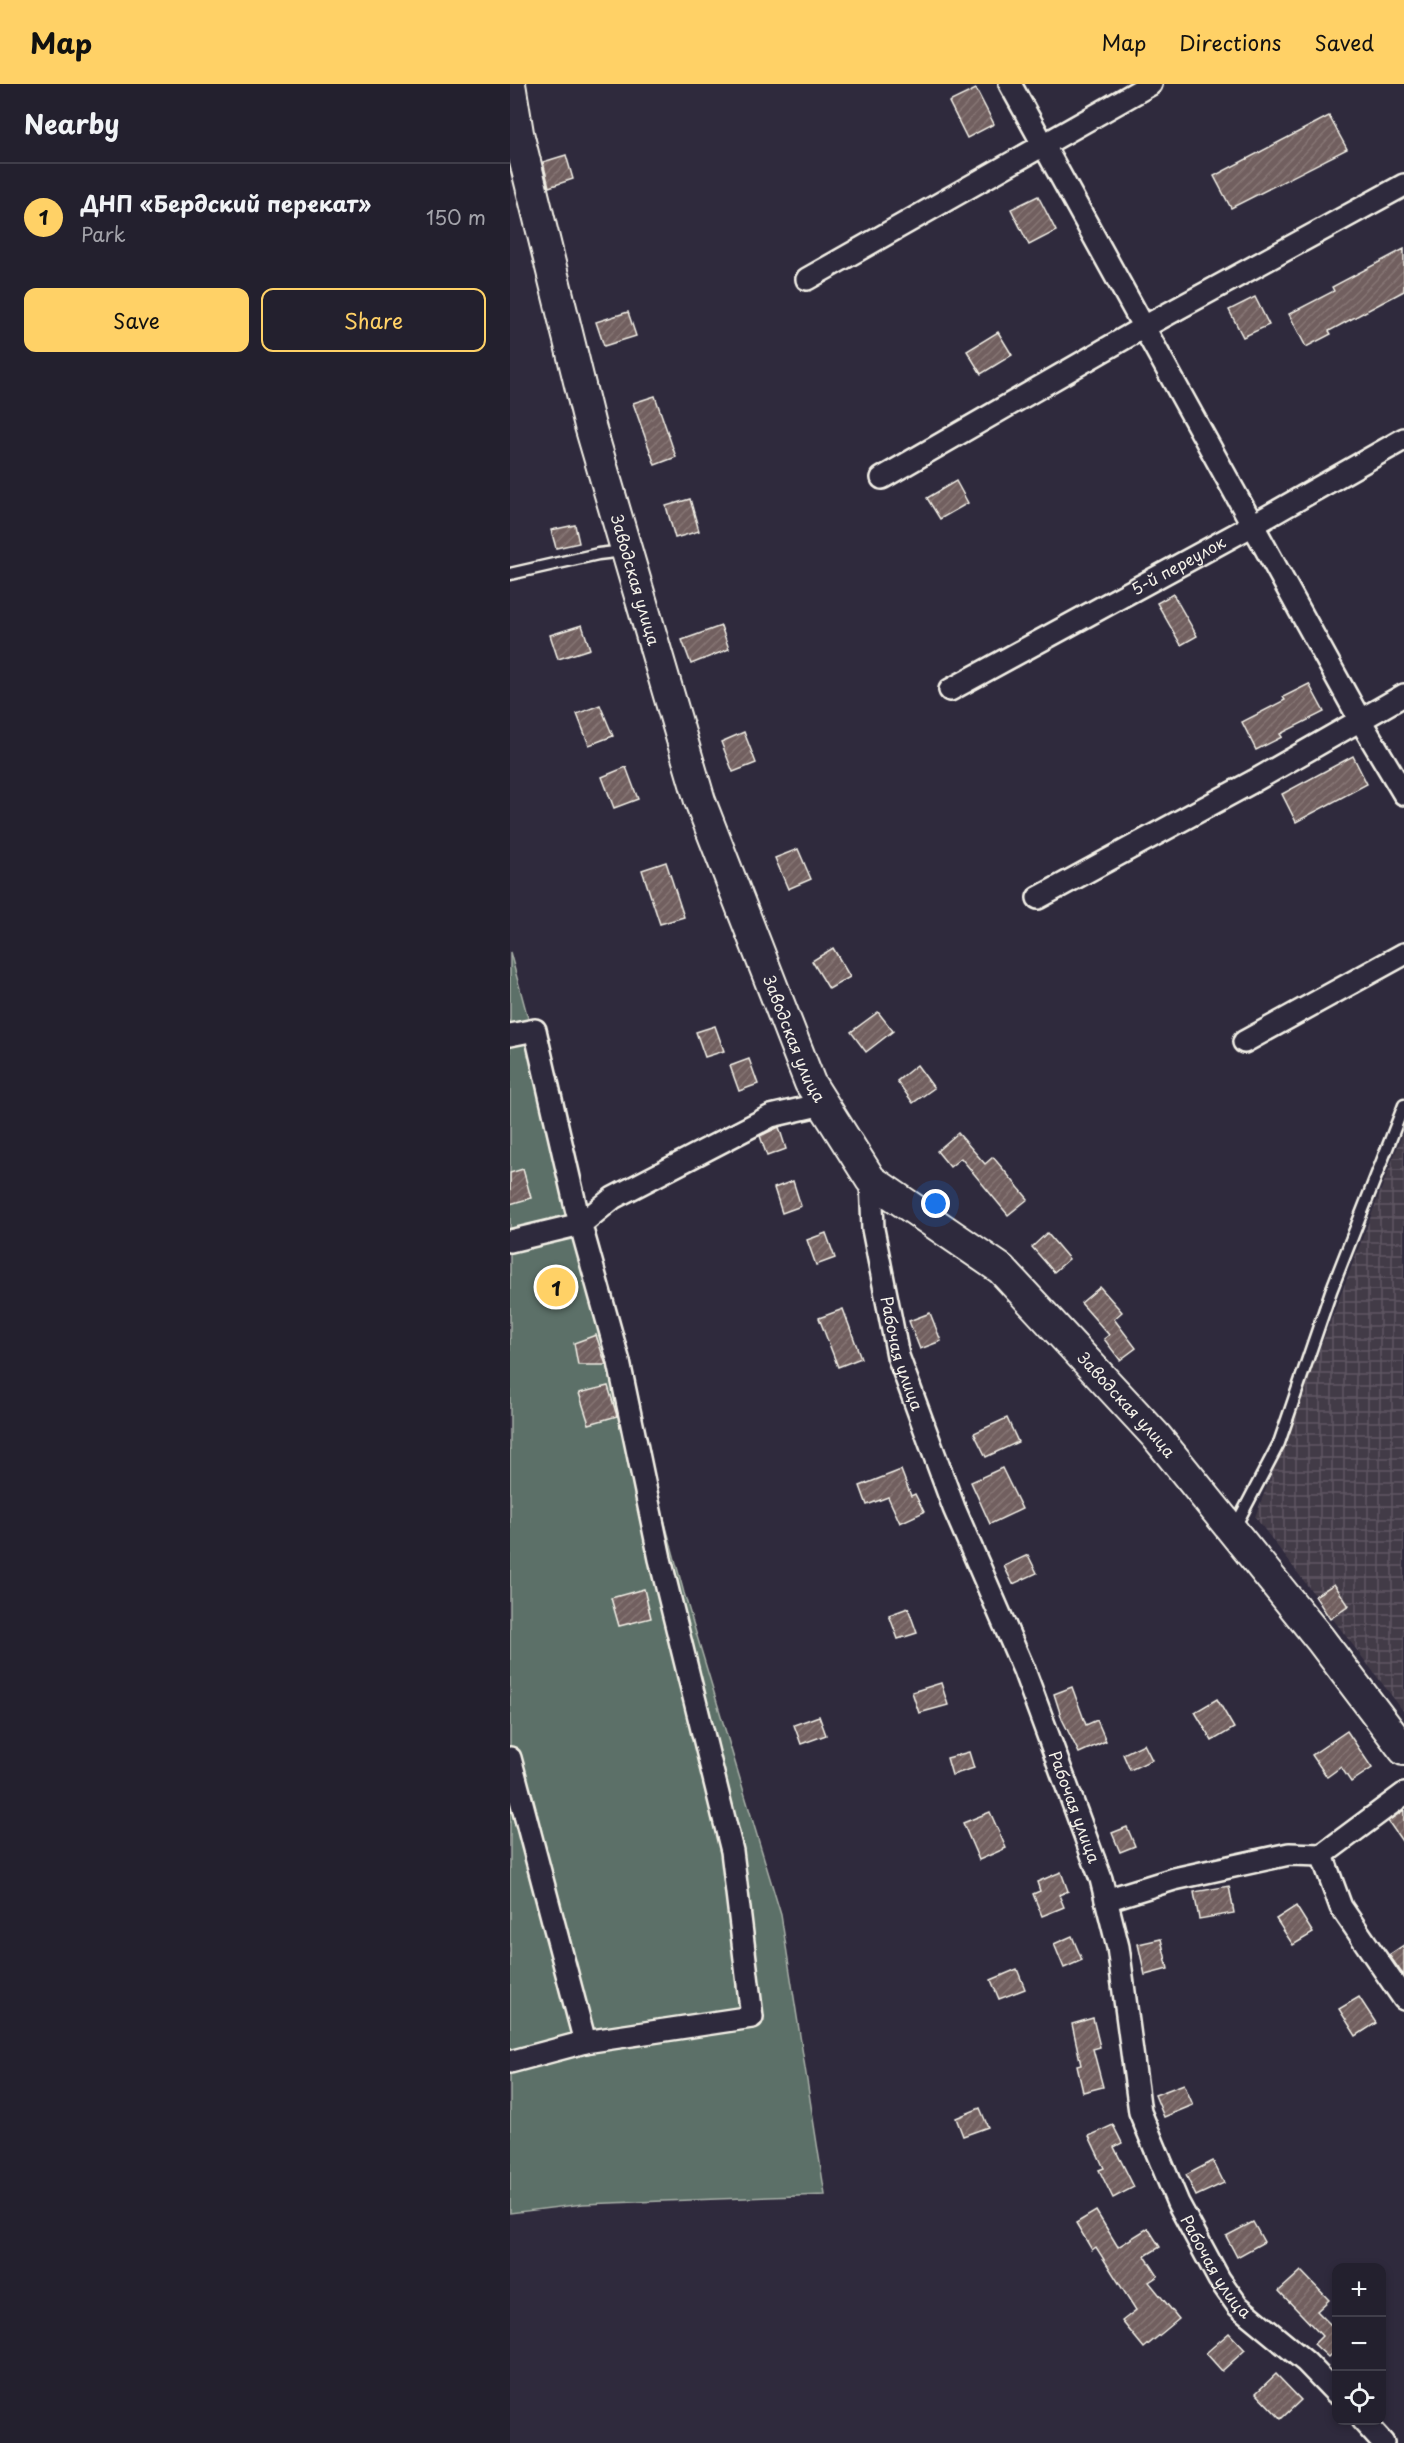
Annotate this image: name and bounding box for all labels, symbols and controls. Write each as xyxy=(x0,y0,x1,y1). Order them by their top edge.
text: Map xyxy=(30,21,92,64)
text: Map xyxy=(1101,26,1146,58)
text: Directions xyxy=(1179,26,1281,58)
text: Saved xyxy=(1314,26,1374,58)
text: Nearby xyxy=(24,104,119,143)
text: ДНП «Бердский перекат» xyxy=(81,186,371,219)
text: 1 xyxy=(39,202,48,232)
text: 150 m xyxy=(426,202,486,232)
text: Park xyxy=(81,219,126,249)
button: Save xyxy=(24,288,249,352)
button: Share xyxy=(261,288,486,352)
street label: Заводская улица xyxy=(606,511,667,648)
street label: 5-й переулок xyxy=(1126,529,1230,600)
street label: Заводская улица xyxy=(758,972,832,1107)
your location xyxy=(921,1189,950,1218)
pin: 1 xyxy=(536,1264,576,1310)
street label: Рабочая улица xyxy=(876,1294,930,1414)
street label: Заводская улица xyxy=(1073,1346,1182,1462)
street label: Рабочая улица xyxy=(1044,1747,1107,1866)
street label: Рабочая улица xyxy=(1176,2210,1257,2323)
map controls xyxy=(1332,2263,1386,2425)
button: + xyxy=(1332,2263,1386,2317)
button: − xyxy=(1332,2317,1386,2371)
button: locate xyxy=(1332,2371,1386,2425)

